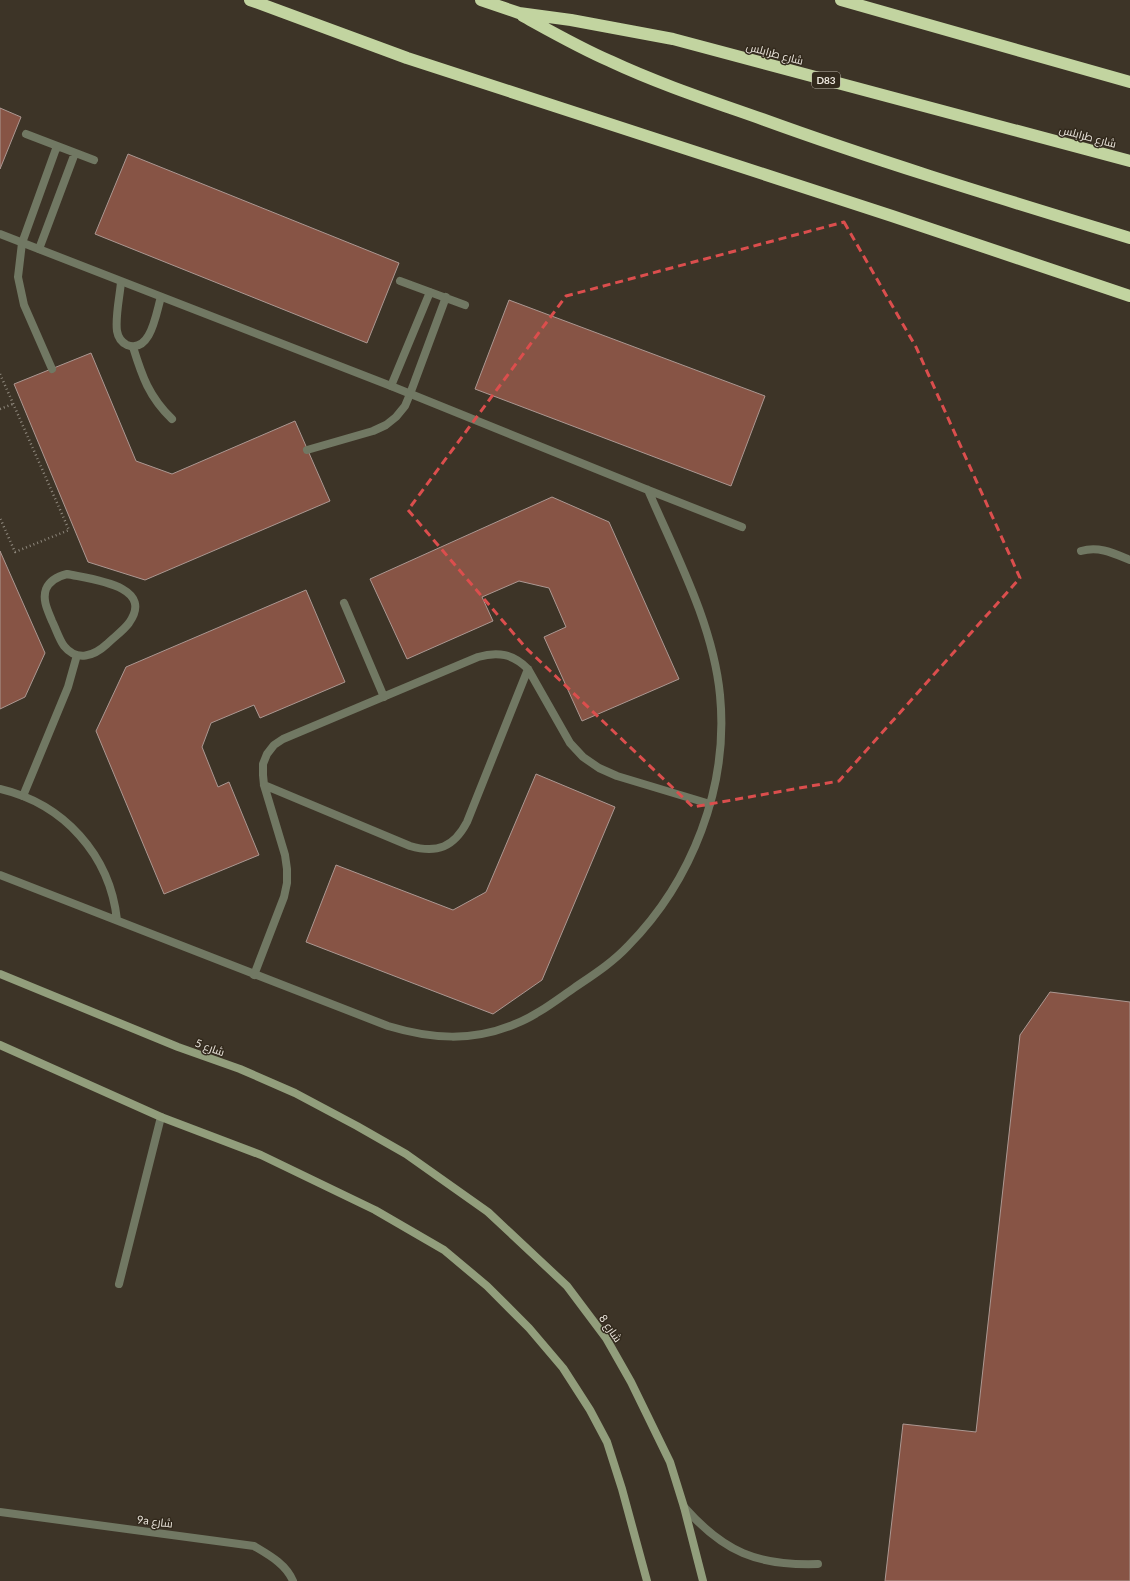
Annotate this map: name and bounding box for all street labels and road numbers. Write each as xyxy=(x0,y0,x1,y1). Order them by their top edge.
street label: شارع طرابلس xyxy=(745,39,805,69)
road number: D83 xyxy=(812,72,840,88)
street label: شارع طرابلس xyxy=(1058,122,1118,152)
street label: شارع 5 xyxy=(193,1036,227,1060)
street label: شارع 8 xyxy=(595,1312,625,1345)
street label: 9a شارع xyxy=(136,1512,174,1532)

